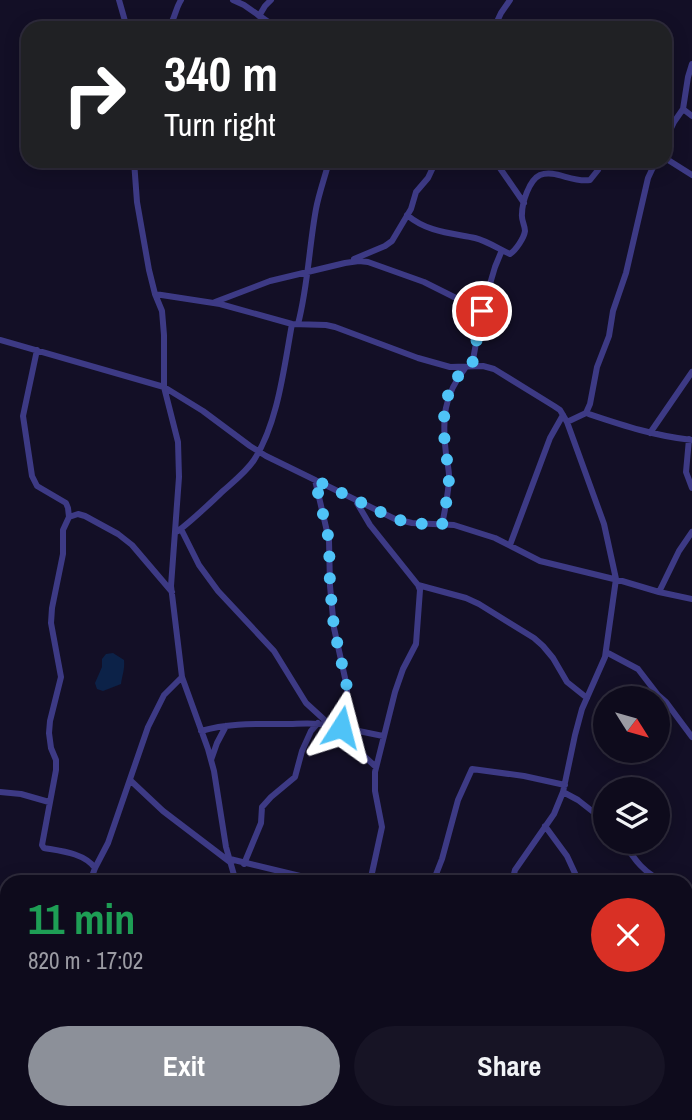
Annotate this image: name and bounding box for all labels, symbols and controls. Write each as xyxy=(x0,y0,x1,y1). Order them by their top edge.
text: 340 m xyxy=(164,40,278,106)
icon: right xyxy=(49,49,140,140)
text: Turn right xyxy=(164,103,276,146)
pin xyxy=(452,281,512,341)
icon: arrive xyxy=(463,292,501,330)
north arrow xyxy=(593,686,670,763)
map controls xyxy=(593,686,670,854)
position arrow xyxy=(304,690,378,764)
button: layers xyxy=(593,777,670,854)
text: 11 min xyxy=(28,891,135,947)
button: close xyxy=(591,898,665,972)
text: 820 m · 17:02 xyxy=(28,945,143,976)
button: Exit xyxy=(28,1026,340,1106)
button: Share xyxy=(354,1026,665,1106)

